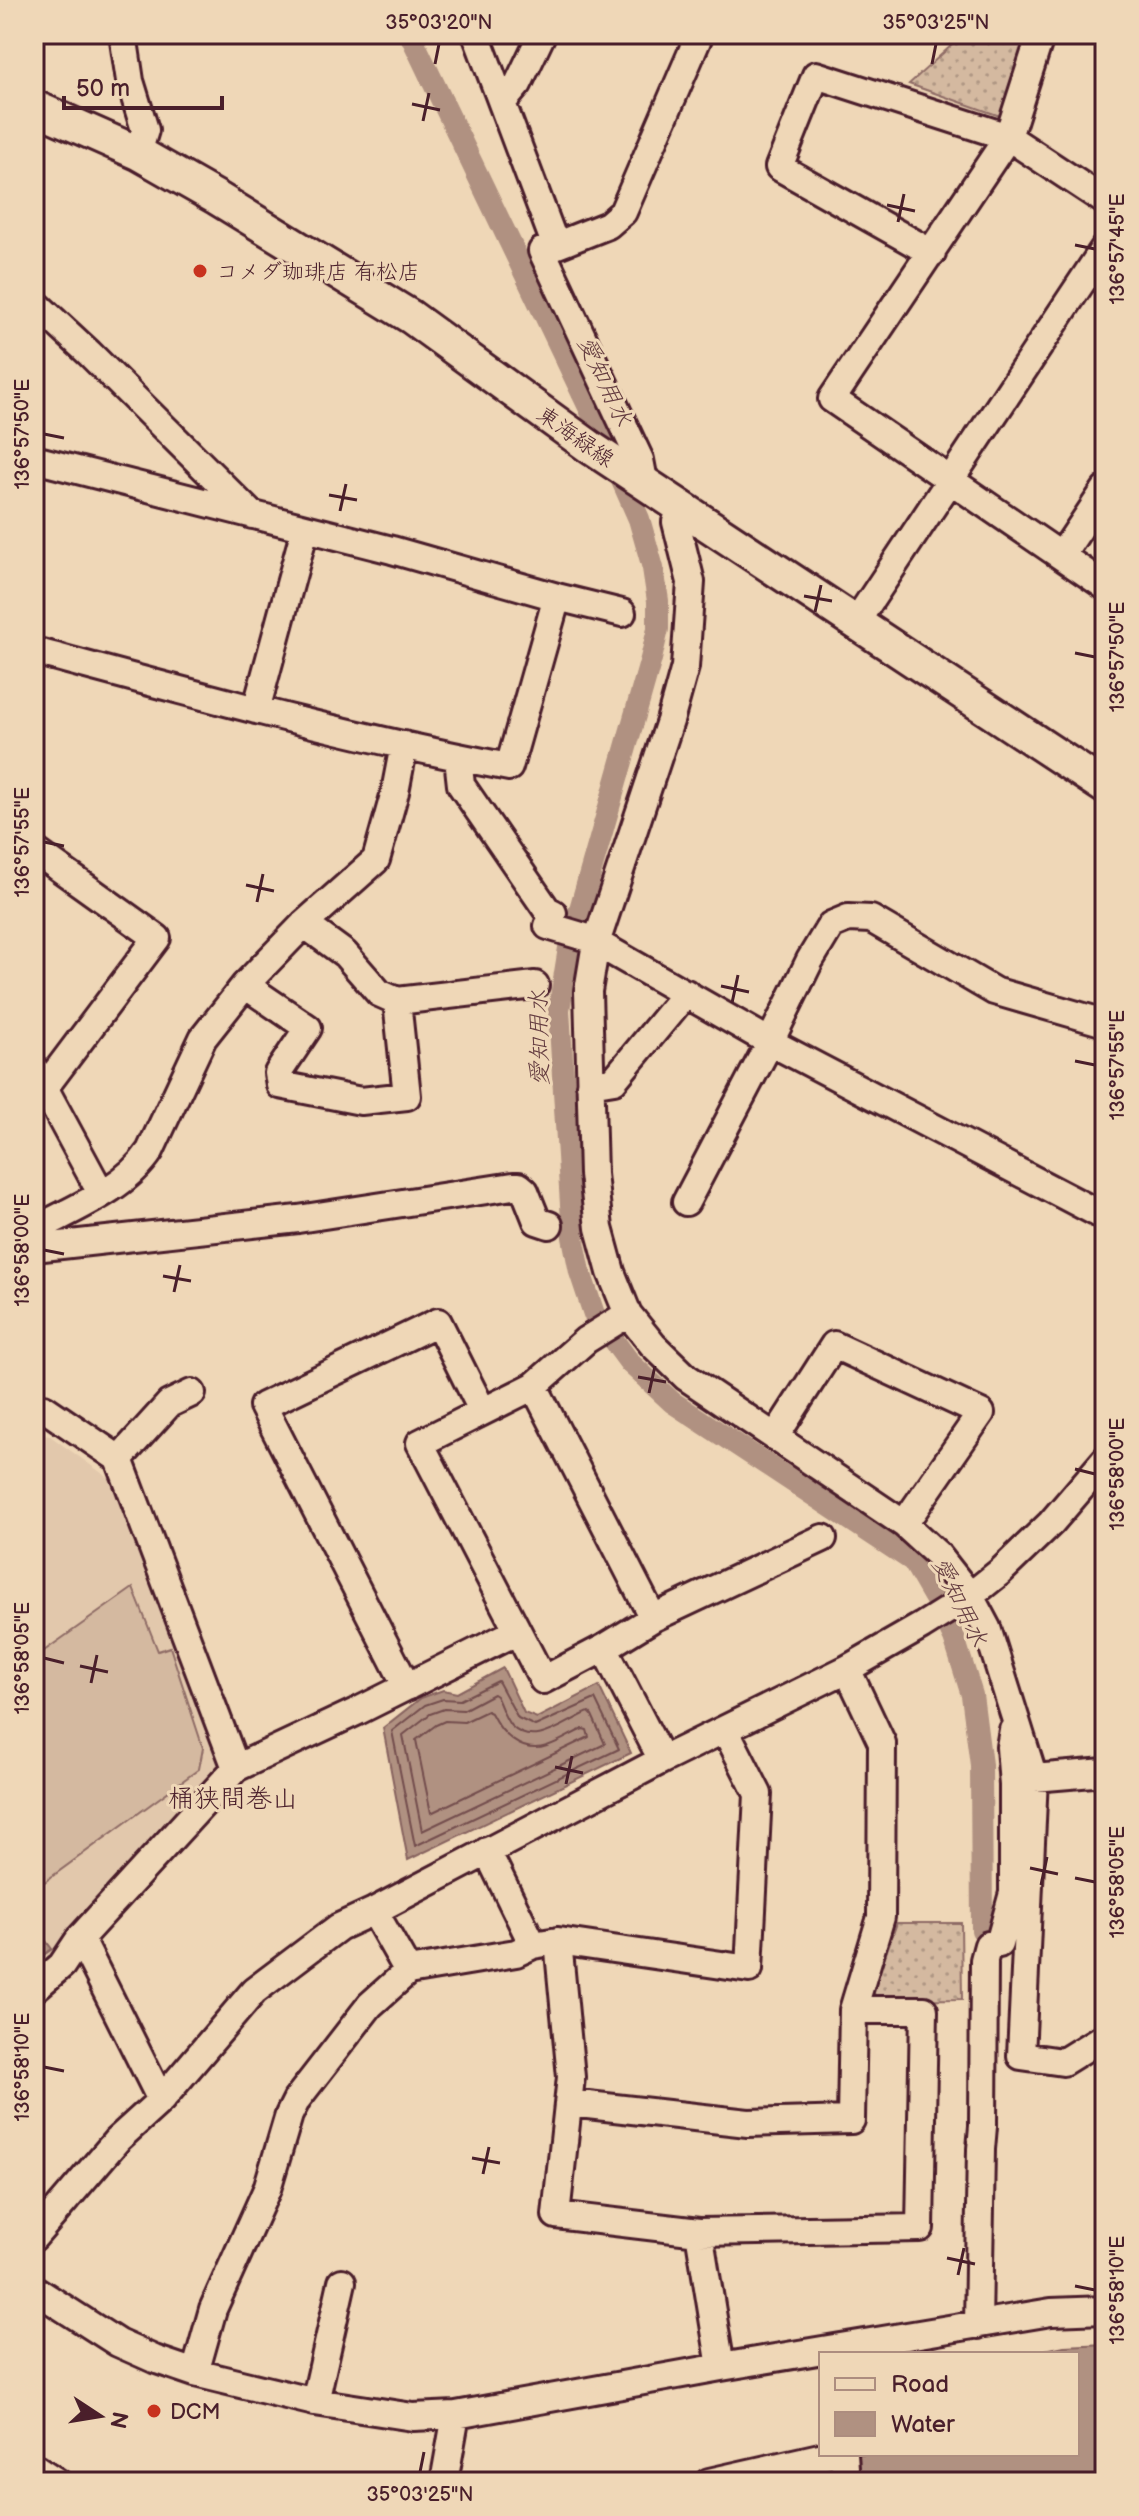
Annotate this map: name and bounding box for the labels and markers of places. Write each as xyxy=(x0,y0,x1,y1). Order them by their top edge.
place label: コメダ珈琲店 有松店 xyxy=(216,259,420,286)
marker: コメダ珈琲店 有松店 xyxy=(191,262,209,280)
place label: DCM xyxy=(170,2399,220,2426)
marker: DCM xyxy=(145,2402,163,2420)

